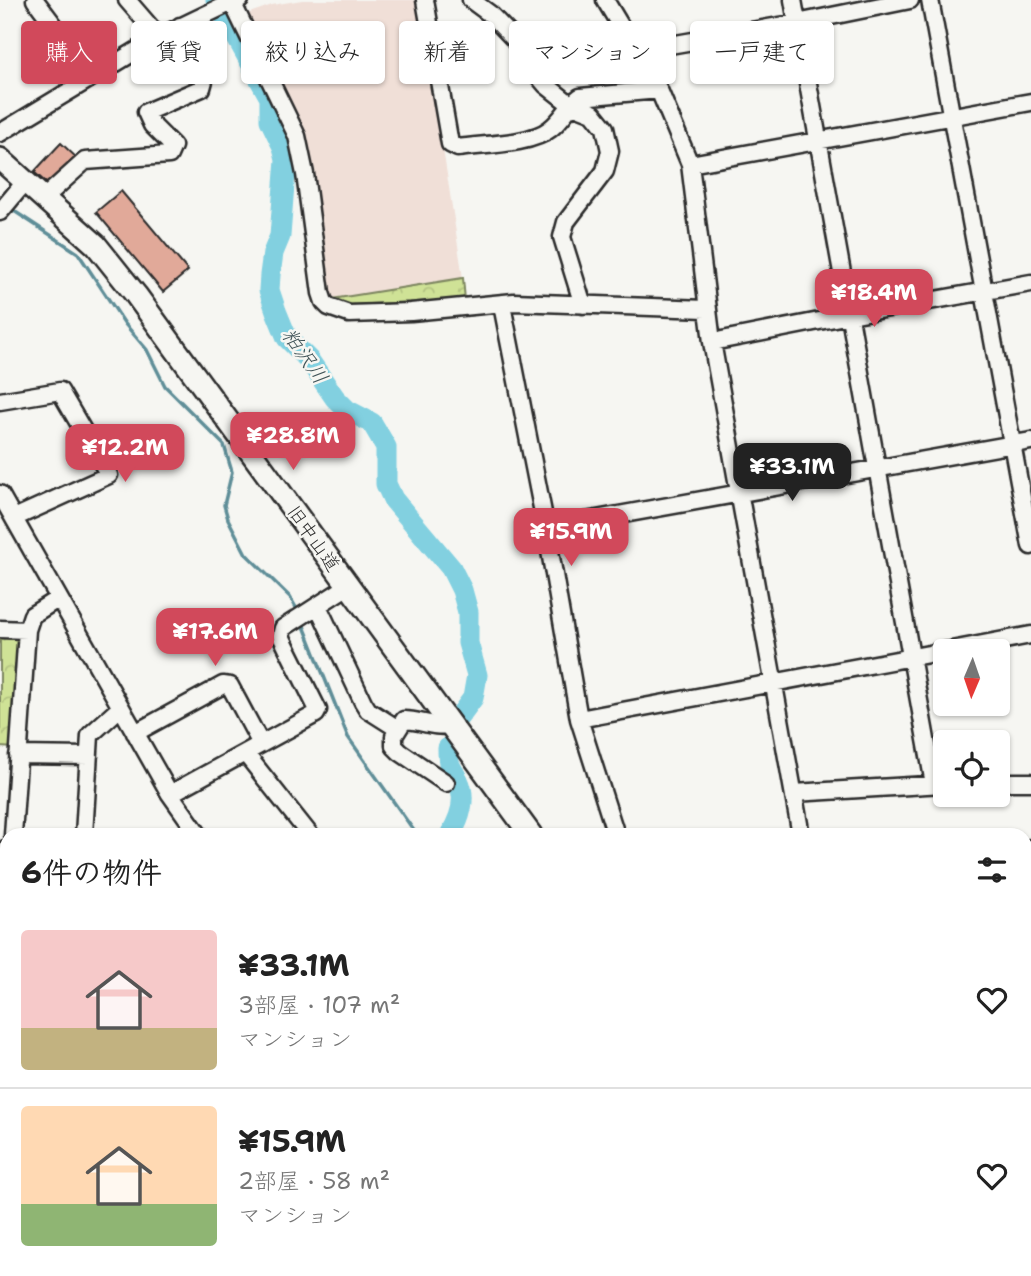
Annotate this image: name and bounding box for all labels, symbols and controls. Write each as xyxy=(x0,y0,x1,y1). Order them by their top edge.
chip: 購入 xyxy=(21,21,117,84)
chip: 賃貸 xyxy=(131,21,227,84)
chip: 絞り込み xyxy=(241,21,385,84)
chip: 新着 xyxy=(399,21,495,84)
chip: マンション xyxy=(509,21,676,84)
chip: 一戸建て xyxy=(690,21,834,84)
pin: ¥18.4M xyxy=(817,270,931,329)
text: ¥18.4M xyxy=(831,277,917,307)
water label: 粕沢川 xyxy=(275,322,335,390)
pin: ¥28.8M xyxy=(236,412,350,472)
text: ¥28.8M xyxy=(246,420,340,450)
pin: ¥12.2M xyxy=(68,424,182,484)
text: ¥12.2M xyxy=(81,432,169,462)
pin: ¥33.1M xyxy=(735,444,849,503)
text: ¥33.1M xyxy=(749,451,835,481)
street label: 旧中山道 xyxy=(282,500,346,577)
pin: ¥15.9M xyxy=(514,508,628,568)
text: ¥15.9M xyxy=(530,516,612,546)
pin: ¥17.6M xyxy=(158,608,272,668)
text: ¥17.6M xyxy=(172,616,258,646)
north arrow xyxy=(933,639,1010,716)
map controls xyxy=(933,639,1010,807)
button: locate xyxy=(933,730,1010,807)
icon: filters xyxy=(973,851,1011,889)
text: 6件の物件 xyxy=(21,852,162,893)
text: ¥33.1M xyxy=(238,945,350,986)
icon: home xyxy=(77,958,161,1042)
icon: heart xyxy=(973,981,1011,1019)
text: 3部屋 · 107 m² xyxy=(238,990,400,1020)
text: マンション xyxy=(238,1024,352,1054)
text: ¥15.9M xyxy=(238,1121,346,1162)
icon: home xyxy=(77,1134,161,1218)
icon: heart xyxy=(973,1157,1011,1195)
text: 2部屋 · 58 m² xyxy=(238,1166,390,1196)
text: マンション xyxy=(238,1200,352,1230)

